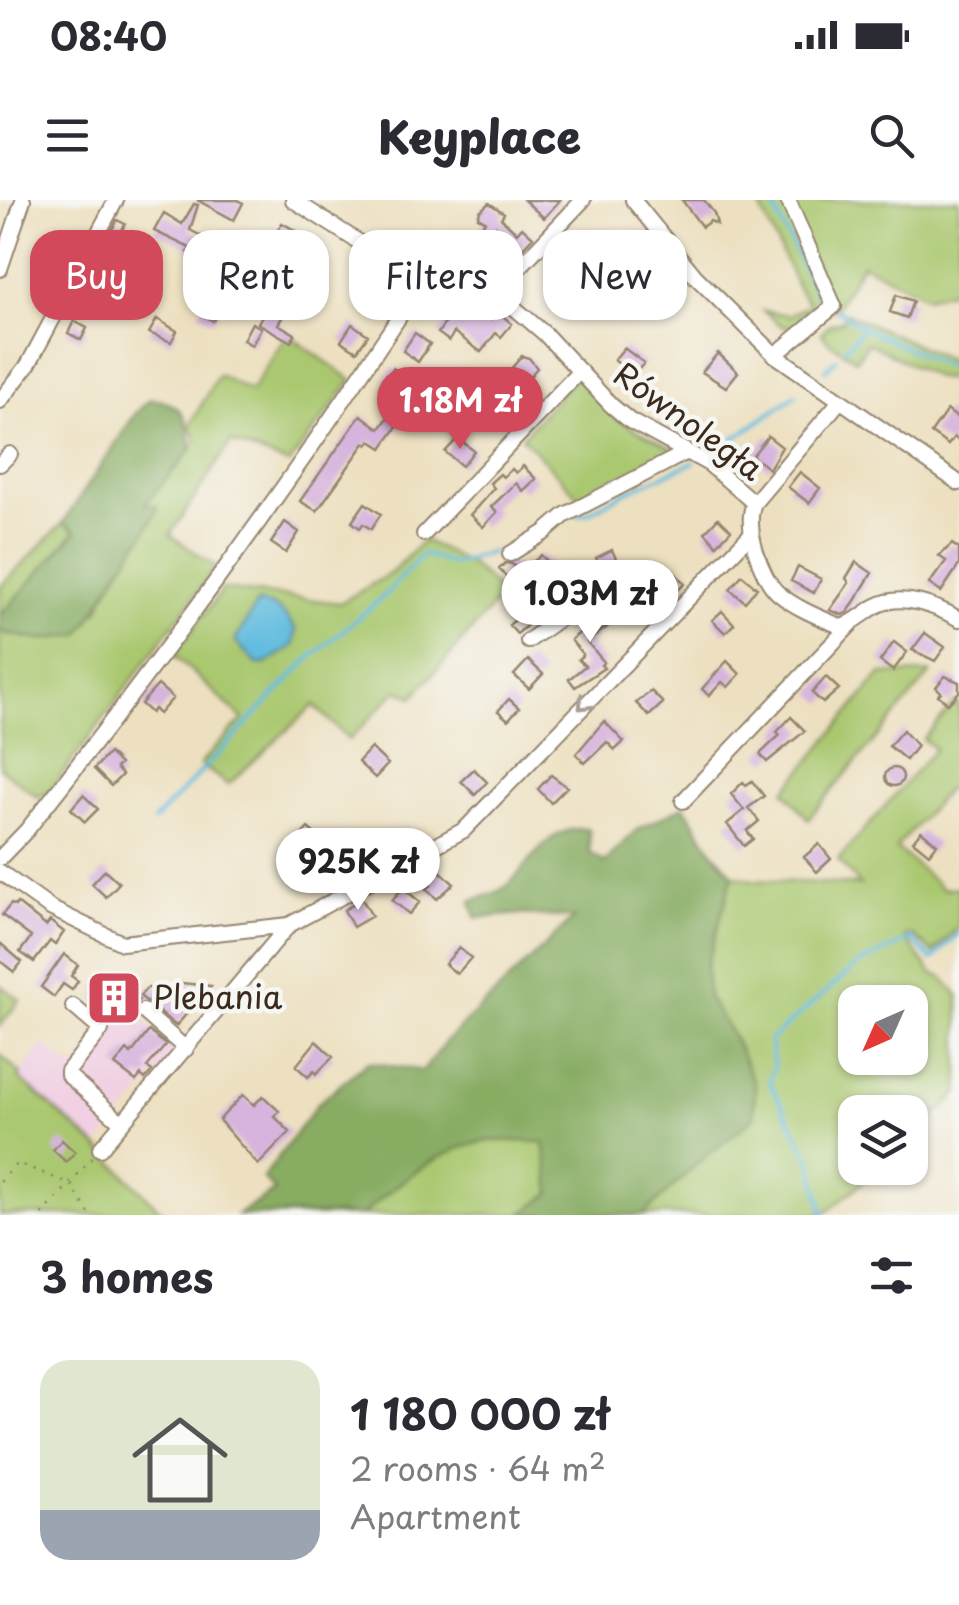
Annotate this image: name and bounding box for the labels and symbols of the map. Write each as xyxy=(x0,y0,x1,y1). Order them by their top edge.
street label: Równoległa xyxy=(604,350,774,491)
pin: 1.18M zł xyxy=(357,367,563,452)
pin: 1.03M zł xyxy=(487,560,693,645)
one-way arrow xyxy=(578,693,596,711)
pin: 925K zł xyxy=(266,828,450,913)
building icon: Plebania xyxy=(84,968,144,1028)
place label: Plebania xyxy=(153,972,283,1020)
north arrow xyxy=(838,985,928,1075)

